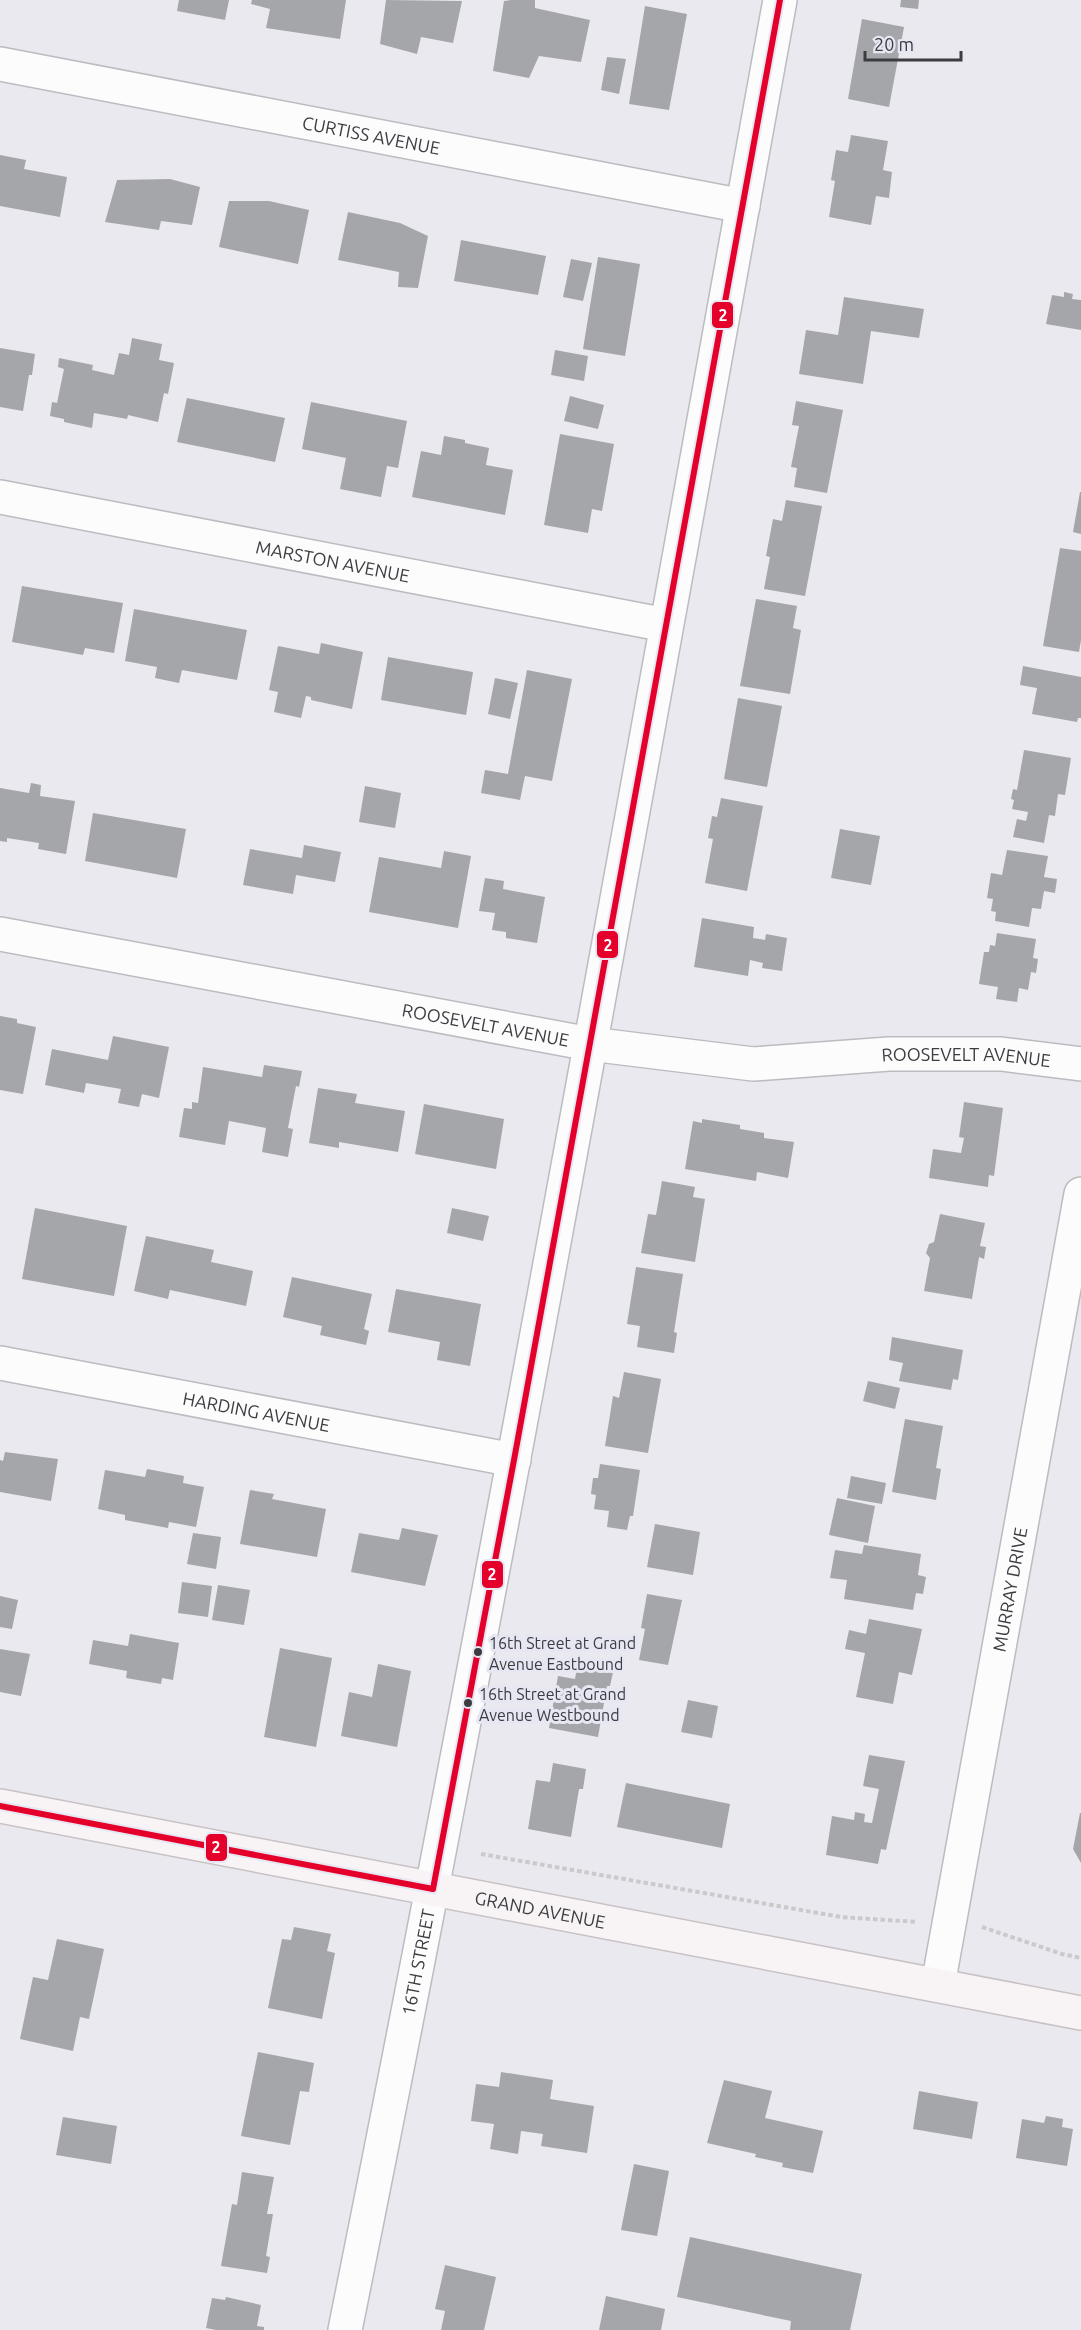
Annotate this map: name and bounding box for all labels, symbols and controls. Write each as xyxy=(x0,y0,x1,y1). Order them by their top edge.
scale bar xyxy=(865,24,961,62)
text: 20 m xyxy=(874,34,914,54)
street label: CURTISS AVENUE xyxy=(301,112,442,158)
line badge: 2 xyxy=(711,301,734,329)
text: 2 xyxy=(718,306,728,324)
street label: MARSTON AVENUE xyxy=(254,536,412,586)
line badge: 2 xyxy=(596,930,619,959)
text: 2 xyxy=(603,936,613,954)
street label: ROOSEVELT AVENUE xyxy=(401,999,571,1050)
street label: ROOSEVELT AVENUE xyxy=(881,1044,1052,1070)
street label: HARDING AVENUE xyxy=(181,1388,332,1435)
street label: MURRAY DRIVE xyxy=(988,1526,1031,1653)
line badge: 2 xyxy=(481,1560,504,1589)
text: 2 xyxy=(487,1565,497,1583)
place label: 16th Street at Grand Avenue Eastbound xyxy=(489,1634,636,1673)
marker: 16th Street at Grand Avenue Eastbound xyxy=(472,1646,484,1658)
place label: 16th Street at Grand Avenue Westbound xyxy=(479,1685,626,1724)
marker: 16th Street at Grand Avenue Westbound xyxy=(462,1697,474,1709)
line badge: 2 xyxy=(205,1833,228,1862)
text: 2 xyxy=(211,1838,221,1856)
street label: GRAND AVENUE xyxy=(473,1887,607,1932)
street label: 16TH STREET xyxy=(398,1907,438,2017)

